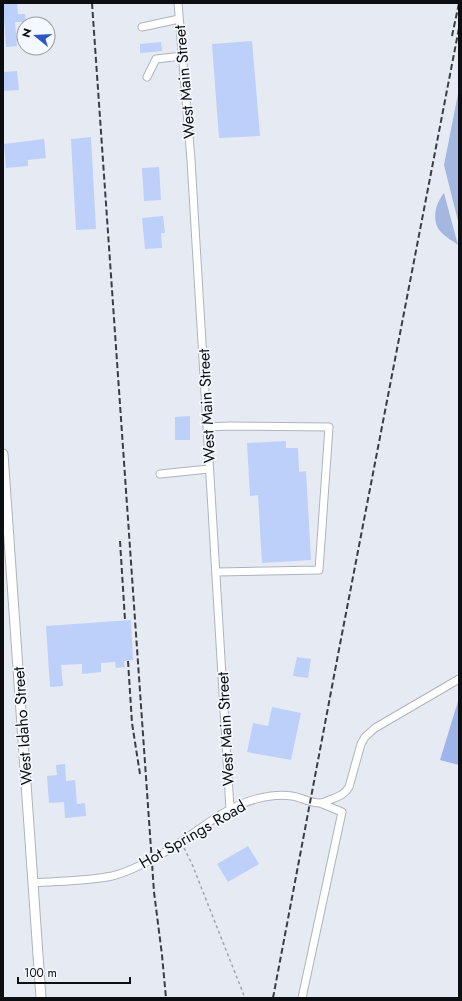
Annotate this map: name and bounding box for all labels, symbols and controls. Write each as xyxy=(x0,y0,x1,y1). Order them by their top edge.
north arrow xyxy=(16,16,56,56)
street label: West Main Street xyxy=(168,24,201,140)
text: N xyxy=(18,26,35,40)
street label: West Main Street xyxy=(192,348,221,464)
street label: West Idaho Street xyxy=(7,666,38,786)
street label: West Main Street xyxy=(211,671,240,787)
street label: Hot Springs Road xyxy=(135,795,250,874)
scale bar xyxy=(18,959,130,985)
text: 100 m xyxy=(24,964,57,982)

